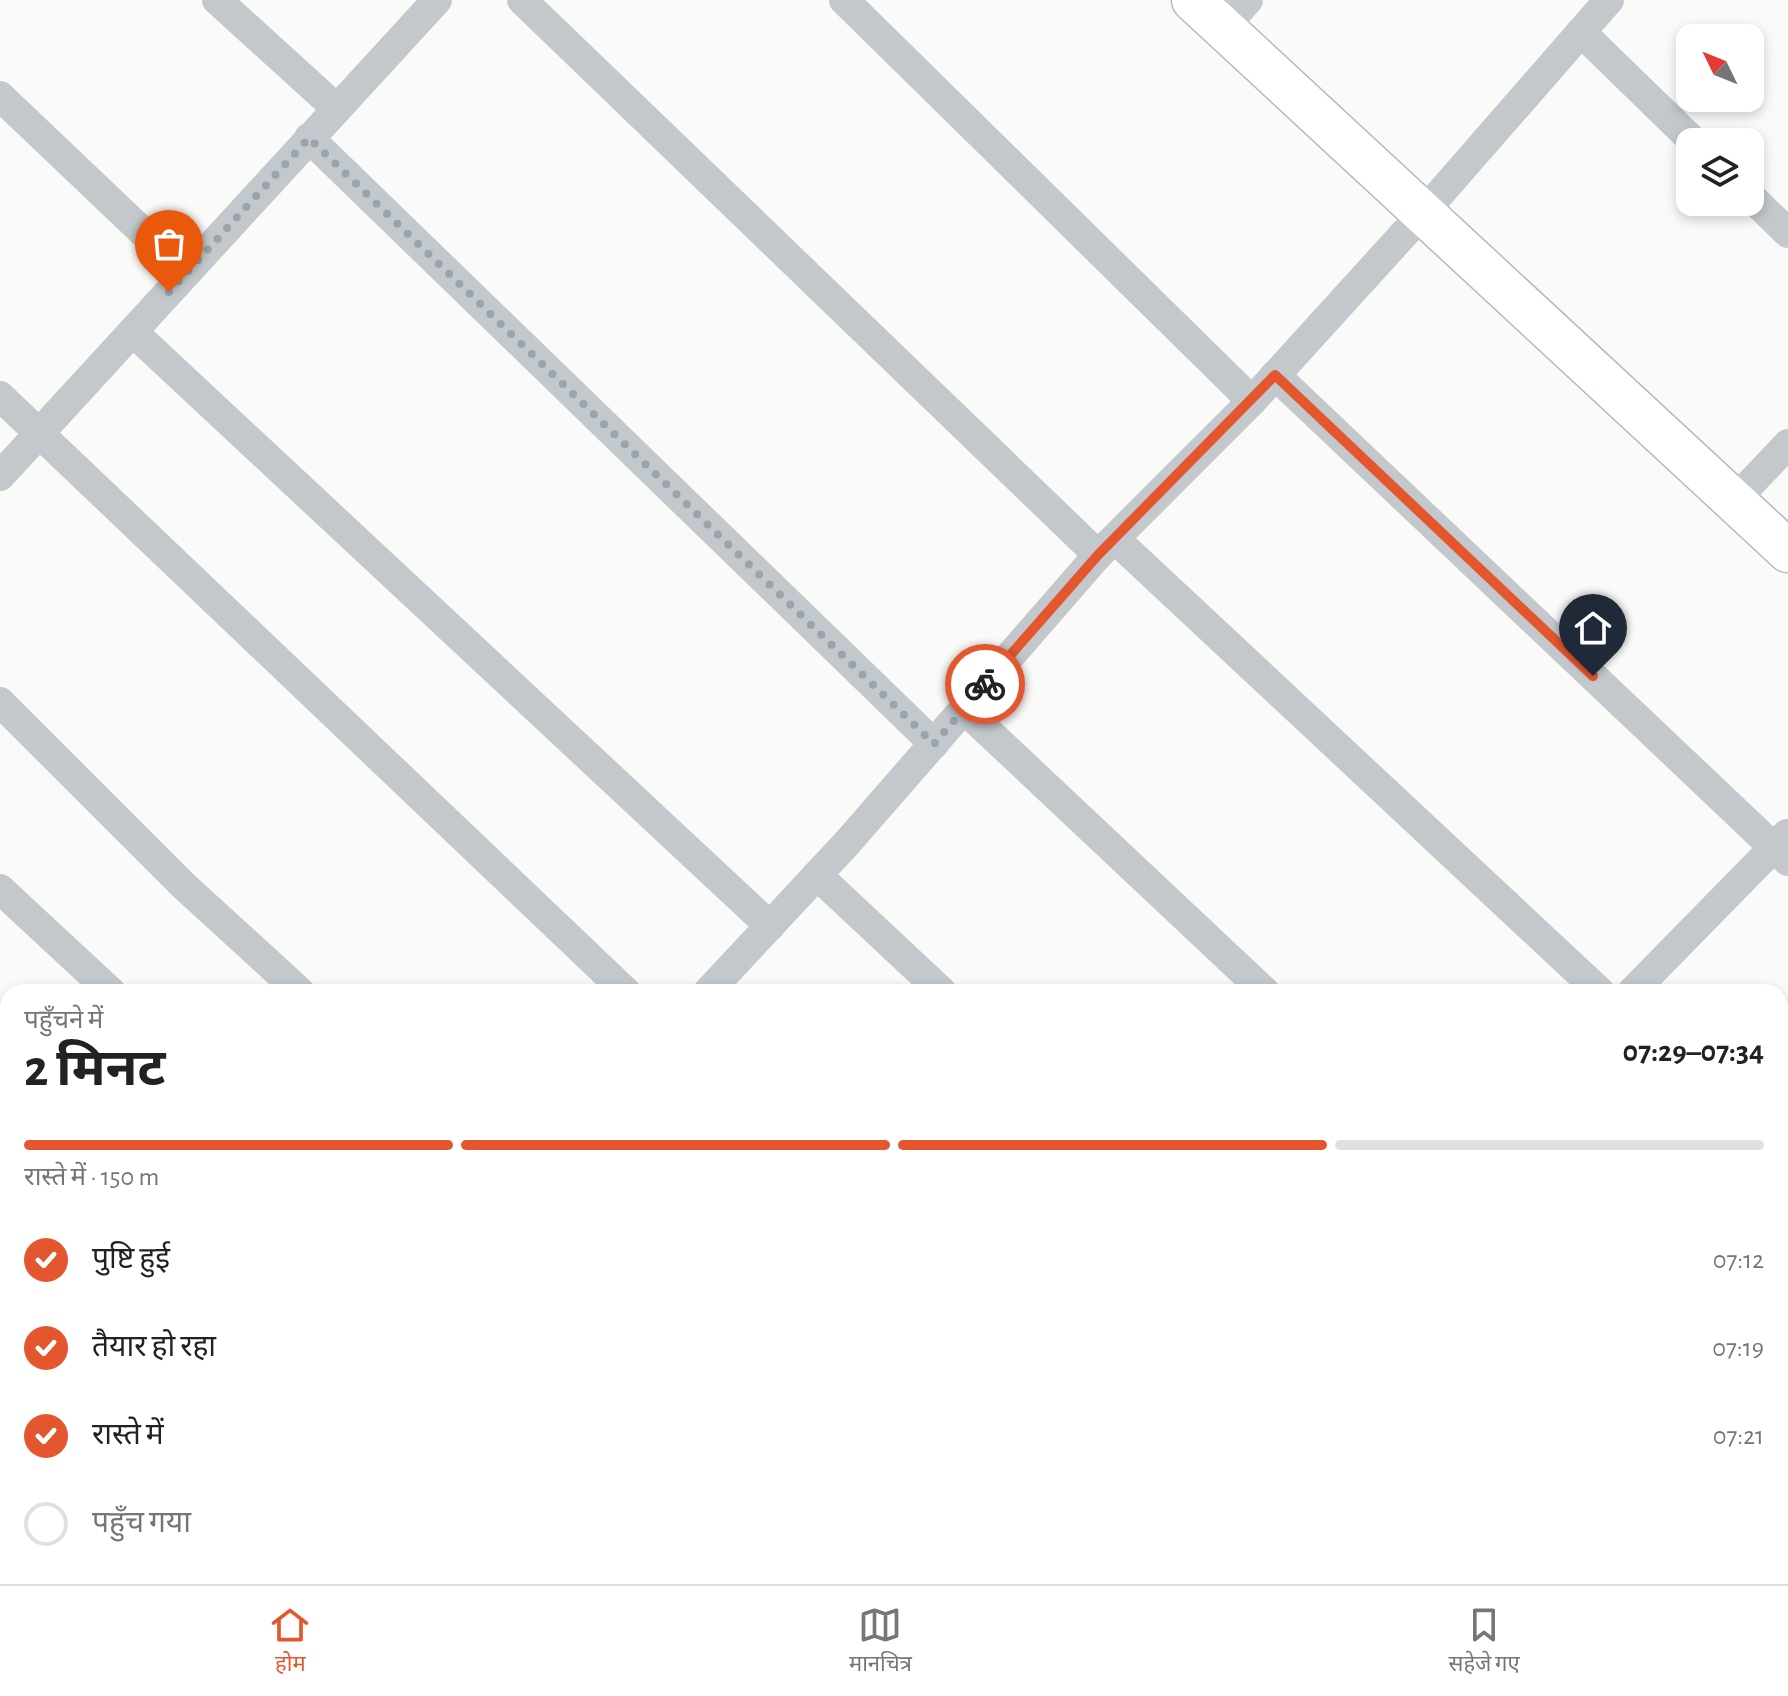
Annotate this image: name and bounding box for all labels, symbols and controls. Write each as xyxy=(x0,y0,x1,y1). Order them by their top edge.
north arrow xyxy=(1676,24,1764,112)
map controls xyxy=(1676,24,1764,216)
button: layers xyxy=(1676,128,1764,216)
pin xyxy=(135,210,203,292)
icon: bag xyxy=(147,222,191,266)
pin xyxy=(1559,594,1627,676)
icon: home xyxy=(1571,606,1615,650)
courier xyxy=(945,644,1025,724)
icon: bike xyxy=(963,662,1007,706)
text: पहुँचने में xyxy=(24,1007,103,1033)
text: 07:29–07:34 xyxy=(1623,1037,1764,1067)
text: 2 मिनट xyxy=(24,1043,166,1095)
text: रास्ते में · 150 m xyxy=(24,1164,159,1190)
icon: check xyxy=(24,1238,68,1282)
text: पुष्टि हुई xyxy=(92,1244,170,1274)
text: 07:12 xyxy=(1713,1247,1764,1273)
icon: check xyxy=(24,1326,68,1370)
text: तैयार हो रहा xyxy=(92,1332,216,1362)
text: 07:19 xyxy=(1712,1335,1764,1361)
icon: check xyxy=(24,1414,68,1458)
text: रास्ते में xyxy=(92,1420,164,1450)
text: 07:21 xyxy=(1713,1423,1764,1449)
text: पहुँच गया xyxy=(92,1508,191,1538)
tab: होम xyxy=(268,1603,312,1680)
tab: मानचित्र xyxy=(849,1603,912,1680)
tab: सहेजे गए xyxy=(1449,1603,1520,1680)

